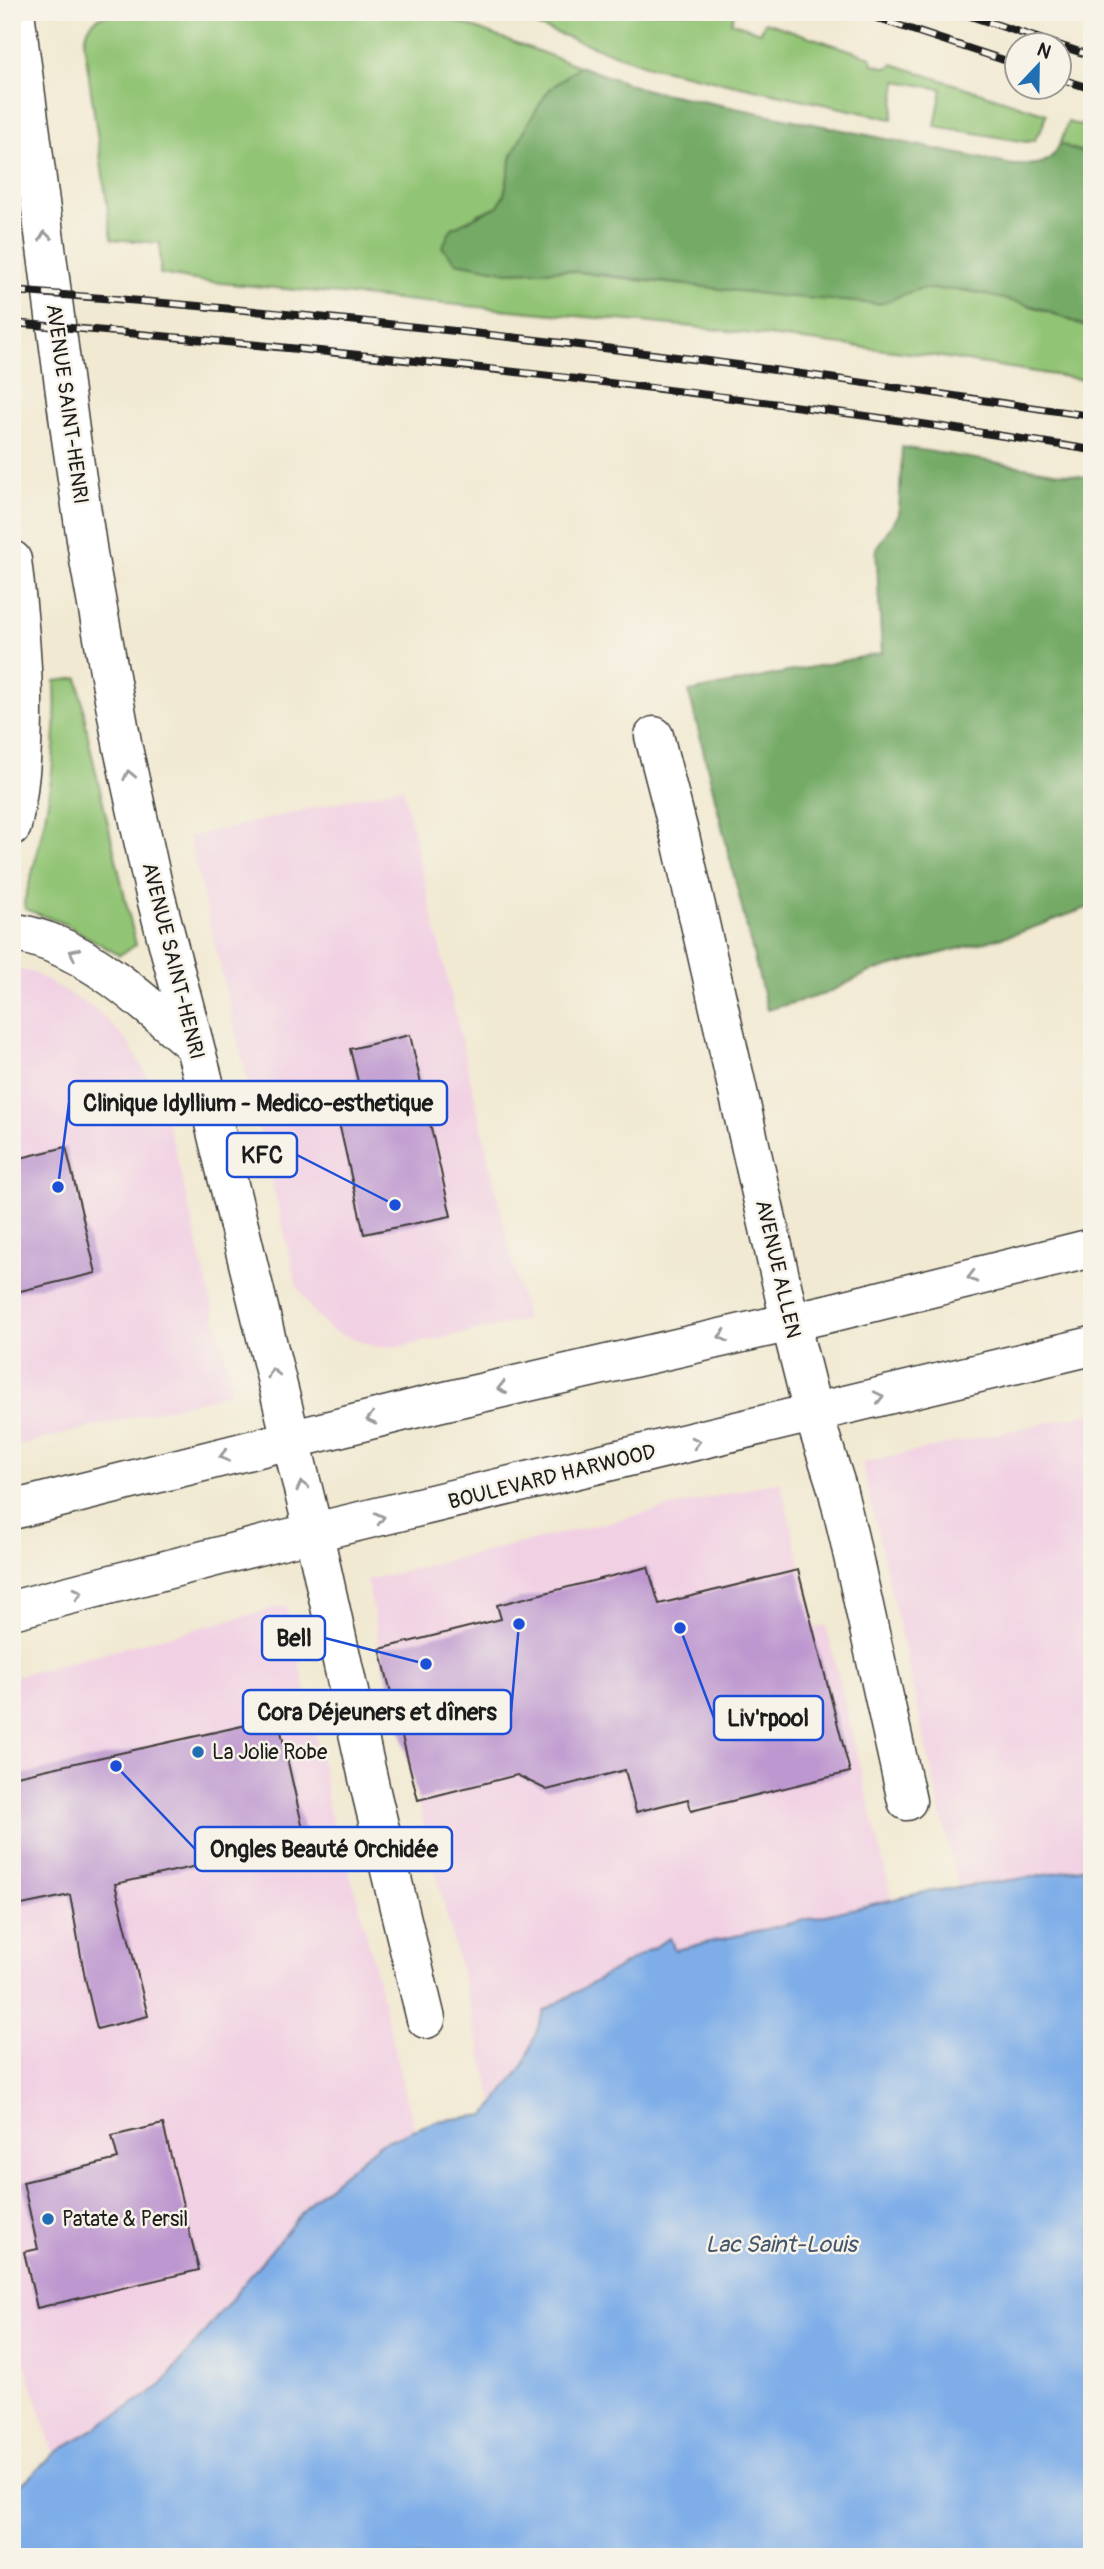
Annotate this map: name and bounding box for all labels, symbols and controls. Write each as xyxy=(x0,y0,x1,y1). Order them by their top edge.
north arrow xyxy=(1002,32,1072,102)
text: N xyxy=(1034,38,1055,65)
one-way arrow xyxy=(37,230,52,242)
street label: AVENUE SAINT-HENRI xyxy=(40,302,94,506)
one-way arrow xyxy=(122,769,137,781)
street label: AVENUE SAINT-HENRI xyxy=(135,860,211,1062)
one-way arrow xyxy=(69,948,81,962)
callout: Clinique Idyllium - Medico-esthetique xyxy=(69,1081,447,1125)
text: Clinique Idyllium - Medico-esthetique xyxy=(83,1089,434,1118)
callout: KFC xyxy=(227,1133,297,1177)
text: KFC xyxy=(241,1141,283,1170)
street label: AVENUE ALLEN xyxy=(749,1197,807,1341)
one-way arrow xyxy=(967,1269,979,1283)
one-way arrow xyxy=(717,1328,729,1342)
one-way arrow xyxy=(267,1367,281,1379)
one-way arrow xyxy=(496,1379,508,1394)
one-way arrow xyxy=(873,1391,885,1405)
one-way arrow xyxy=(365,1411,377,1425)
one-way arrow xyxy=(690,1436,702,1450)
street label: BOULEVARD HARWOOD xyxy=(445,1438,659,1516)
one-way arrow xyxy=(218,1448,230,1462)
one-way arrow xyxy=(296,1481,310,1493)
one-way arrow xyxy=(374,1512,386,1526)
one-way arrow xyxy=(72,1587,84,1601)
callout: Bell xyxy=(262,1616,325,1660)
text: Bell xyxy=(276,1624,312,1653)
callout: Cora Déjeuners et dîners xyxy=(243,1690,511,1734)
callout: Liv'rpool xyxy=(714,1696,823,1740)
text: Cora Déjeuners et dîners xyxy=(257,1698,497,1727)
text: Liv'rpool xyxy=(727,1704,809,1733)
place label: La Jolie Robe xyxy=(212,1739,328,1766)
marker: La Jolie Robe xyxy=(190,1744,206,1760)
callout: Ongles Beauté Orchidée xyxy=(195,1827,452,1871)
text: Ongles Beauté Orchidée xyxy=(210,1835,439,1864)
place label: Patate & Persil xyxy=(62,2206,188,2233)
marker: Patate & Persil xyxy=(40,2211,56,2227)
water label: Lac Saint-Louis xyxy=(705,2230,859,2259)

